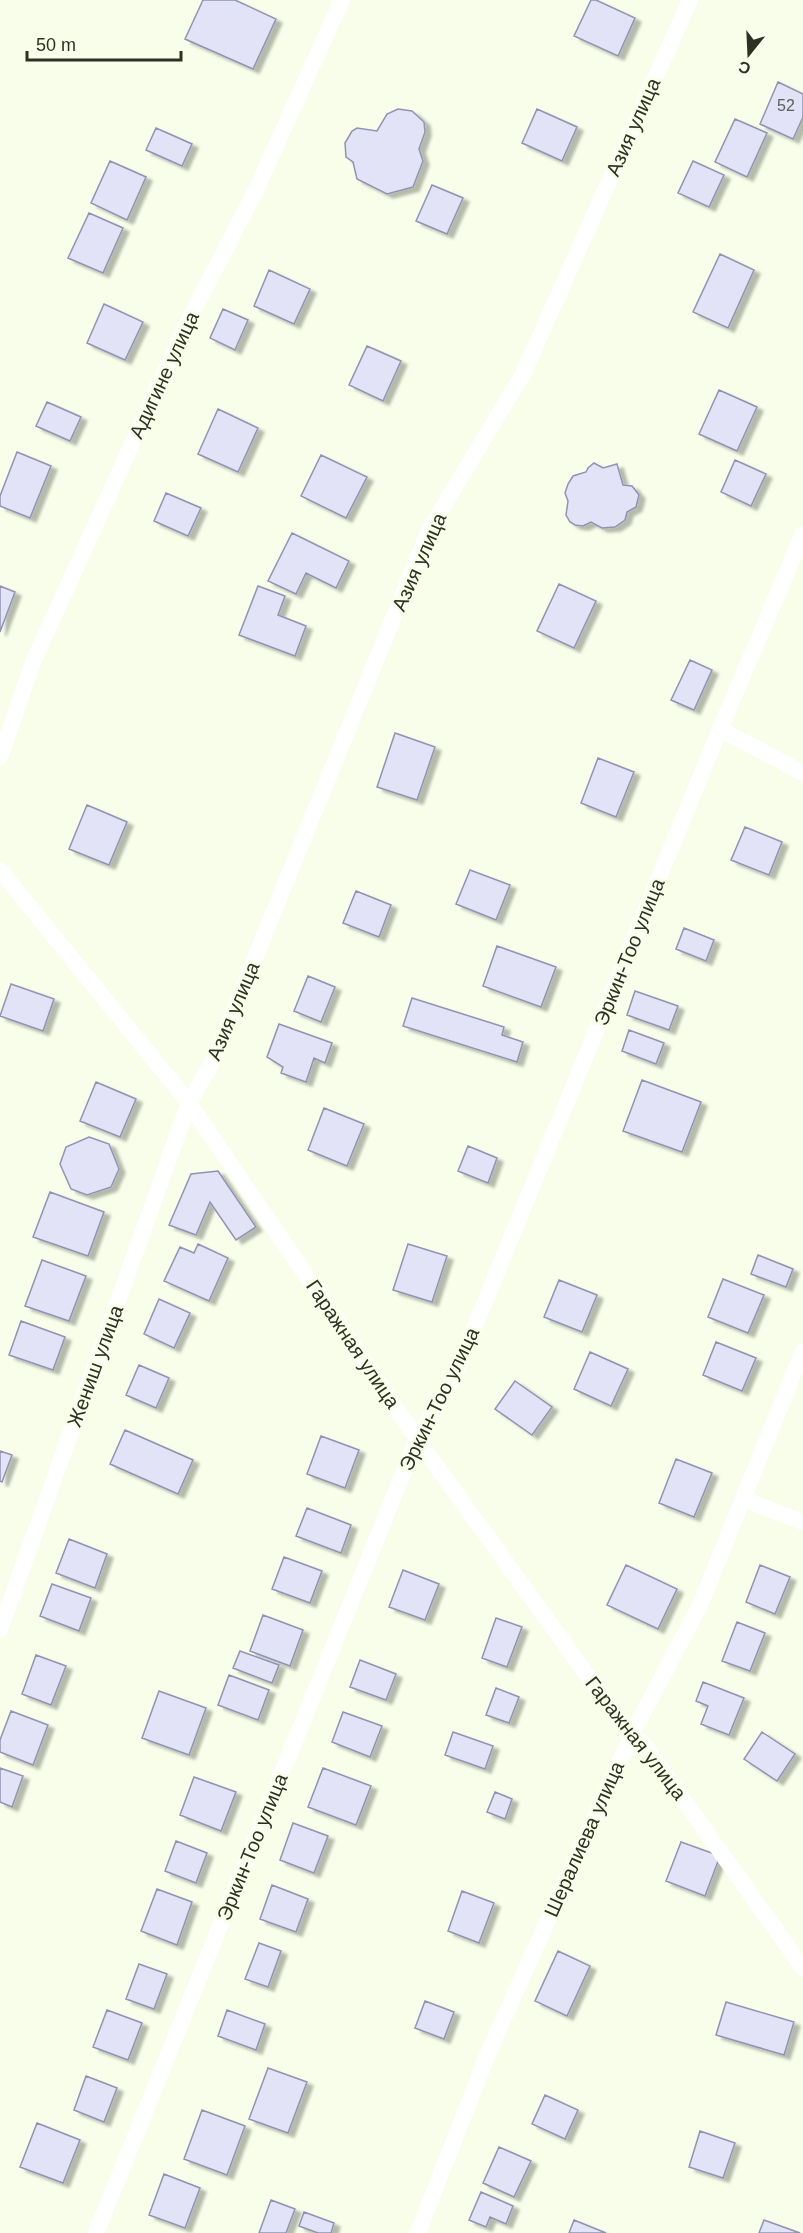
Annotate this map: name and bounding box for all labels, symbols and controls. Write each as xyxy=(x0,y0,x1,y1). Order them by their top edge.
scale bar xyxy=(27,24,182,62)
north arrow xyxy=(719,24,779,84)
text: 50 m xyxy=(36,35,76,55)
text: С xyxy=(736,58,753,78)
street label: Азия улица xyxy=(602,74,665,179)
house number: 52 xyxy=(777,97,795,114)
street label: Адигине улица xyxy=(125,307,203,442)
street label: Азия улица xyxy=(388,509,451,614)
street label: Эркин-Тоо улица xyxy=(589,874,669,1029)
street label: Азия улица xyxy=(202,958,264,1064)
street label: Гаражная улица xyxy=(302,1276,405,1413)
street label: Жениш улица xyxy=(63,1301,128,1430)
street label: Эркин-Тоо улица xyxy=(395,1323,484,1474)
street label: Гаражная улица xyxy=(581,1672,691,1805)
street label: Шералиева улица xyxy=(540,1757,629,1920)
street label: Эркин-Тоо улица xyxy=(212,1769,292,1924)

